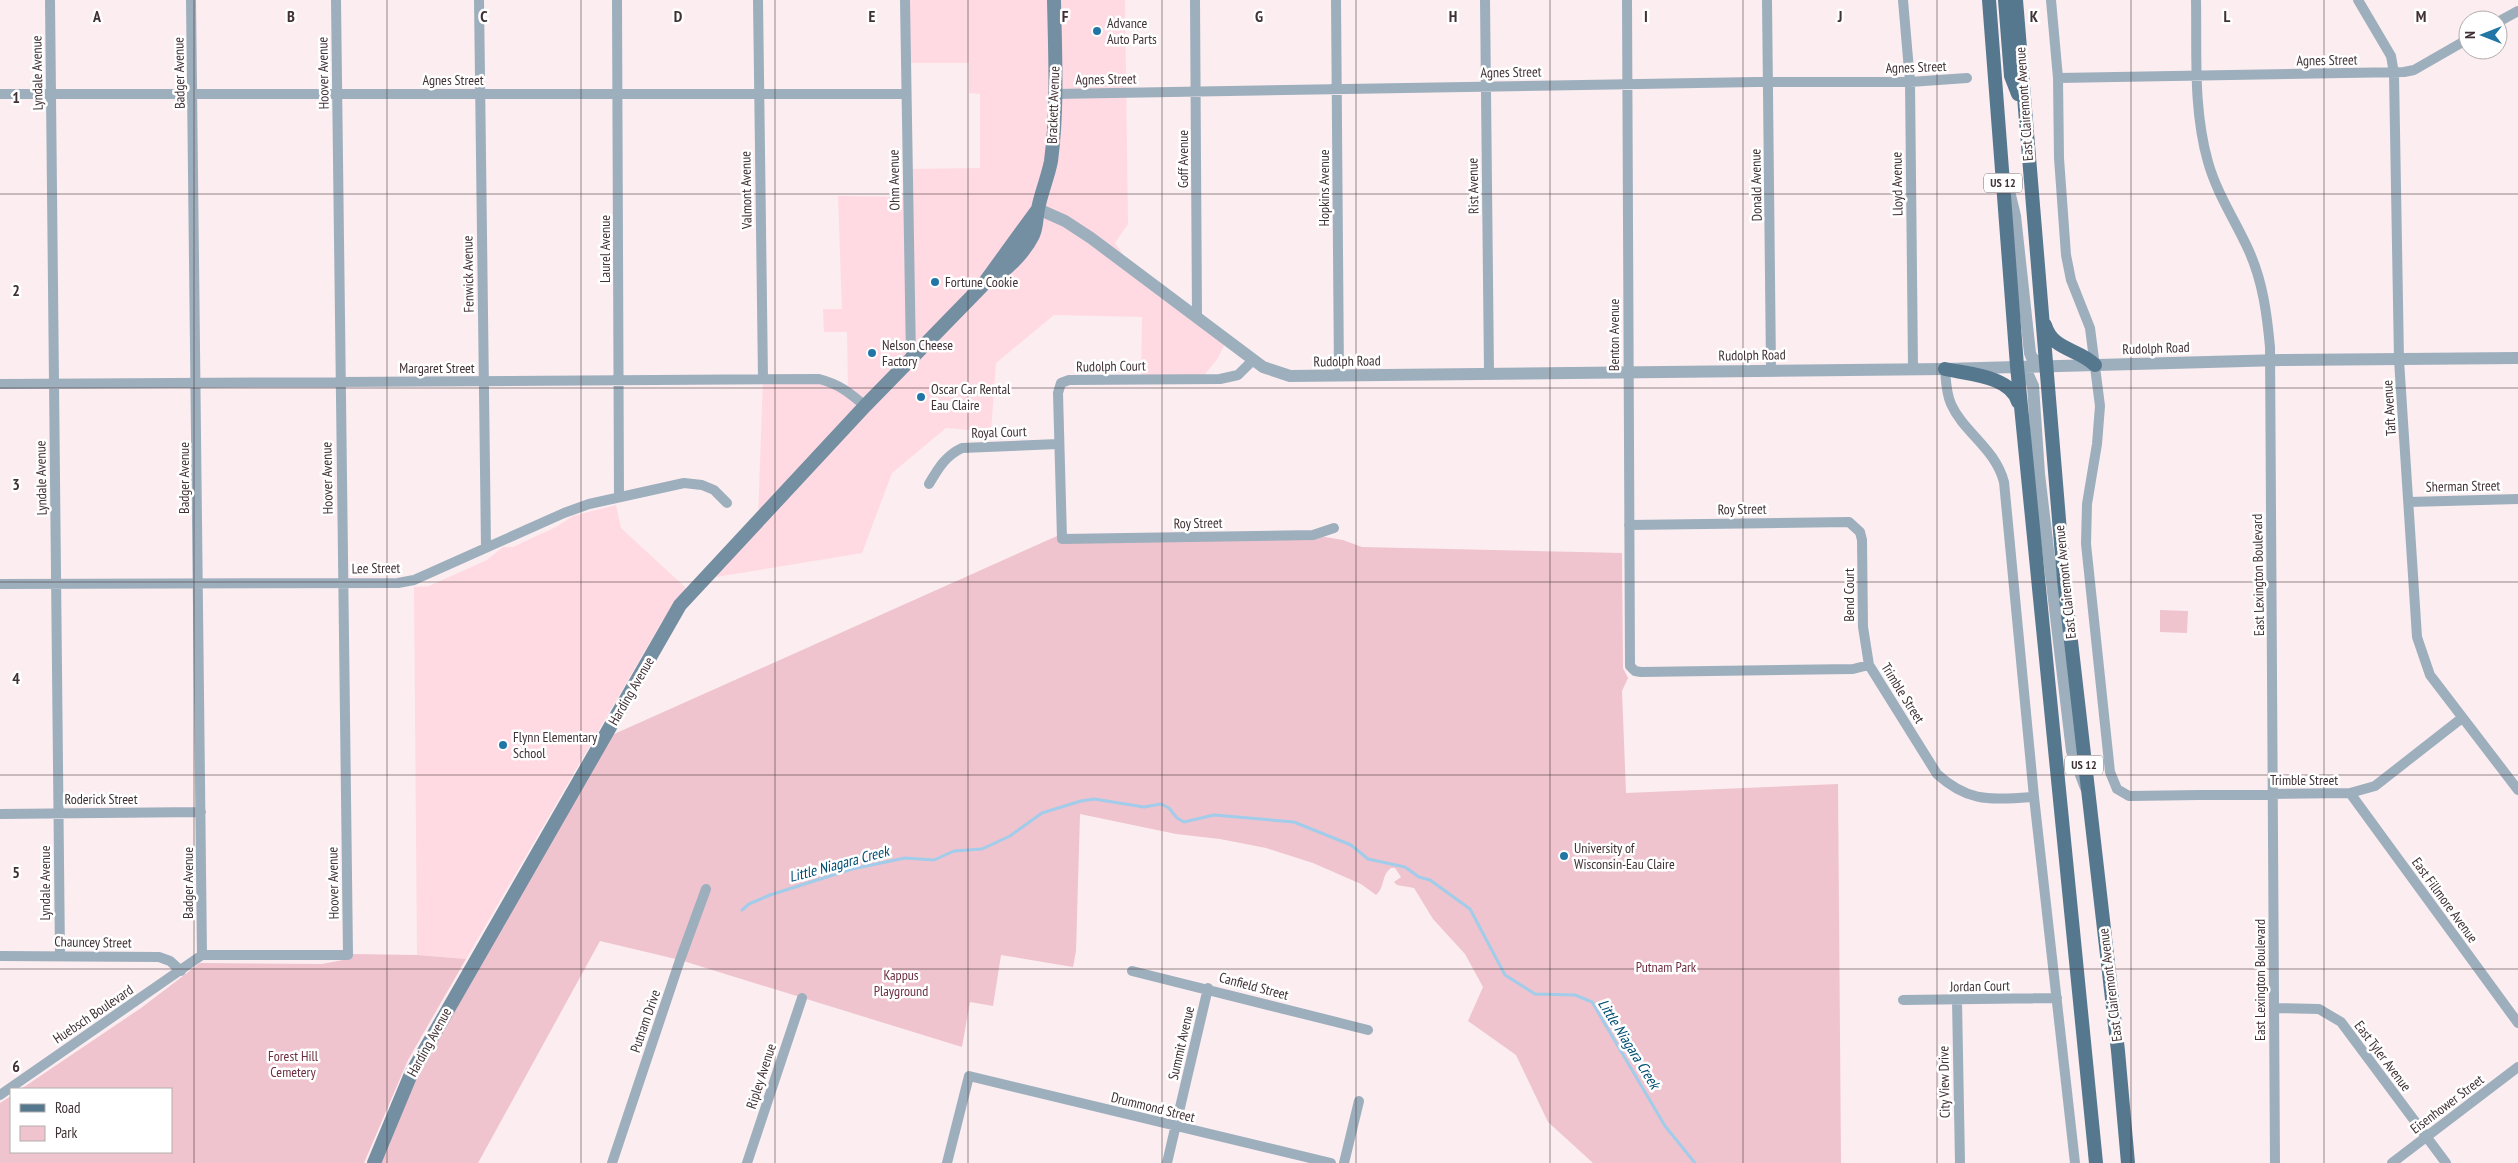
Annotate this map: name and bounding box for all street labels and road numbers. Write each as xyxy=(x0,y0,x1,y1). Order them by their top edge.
street label: Lyndale Avenue xyxy=(27,35,47,111)
street label: Hoover Avenue xyxy=(313,36,333,109)
street label: Badger Avenue xyxy=(169,37,189,109)
street label: East Clairemont Avenue xyxy=(2011,46,2037,162)
street label: Agnes Street xyxy=(2296,50,2358,70)
street label: Agnes Street xyxy=(1885,57,1947,77)
street label: Agnes Street xyxy=(1480,62,1542,82)
street label: Brackett Avenue xyxy=(1043,66,1063,144)
street label: Agnes Street xyxy=(1075,69,1137,89)
street label: Agnes Street xyxy=(422,71,484,89)
street label: Goff Avenue xyxy=(1174,130,1192,188)
street label: Donald Avenue xyxy=(1746,148,1766,221)
street label: Ohm Avenue xyxy=(884,149,904,211)
street label: Hopkins Avenue xyxy=(1315,149,1333,227)
street label: Valmont Avenue xyxy=(736,151,756,230)
street label: Lloyd Avenue xyxy=(1887,151,1907,216)
street label: Rist Avenue xyxy=(1464,157,1482,214)
road number: US 12 xyxy=(1984,174,2022,192)
street label: Laurel Avenue xyxy=(596,215,614,283)
street label: Fenwick Avenue xyxy=(458,235,478,313)
street label: Benton Avenue xyxy=(1605,299,1623,371)
street label: Rudolph Road xyxy=(2122,338,2190,358)
street label: Rudolph Road xyxy=(1718,345,1786,365)
street label: Rudolph Road xyxy=(1313,351,1381,371)
street label: Rudolph Court xyxy=(1076,356,1146,376)
street label: Margaret Street xyxy=(399,359,475,377)
street label: Taft Avenue xyxy=(2378,379,2400,437)
street label: Royal Court xyxy=(971,422,1027,442)
street label: Lyndale Avenue xyxy=(31,440,51,516)
street label: Hoover Avenue xyxy=(317,441,337,514)
street label: Badger Avenue xyxy=(175,442,193,514)
street label: Sherman Street xyxy=(2426,476,2501,496)
street label: Roy Street xyxy=(1717,500,1767,518)
street label: Roy Street xyxy=(1173,514,1223,532)
street label: East Lexington Boulevard xyxy=(2248,514,2268,636)
street label: East Clairemont Avenue xyxy=(2050,524,2080,640)
street label: Lee Street xyxy=(352,559,401,577)
street label: Bend Court xyxy=(1840,568,1858,622)
street label: Harding Avenue xyxy=(604,653,658,729)
street label: Trimble Street xyxy=(1877,659,1929,727)
road number: US 12 xyxy=(2065,756,2103,774)
street label: Trimble Street xyxy=(2270,771,2338,789)
street label: Roderick Street xyxy=(65,790,138,808)
street label: Lyndale Avenue xyxy=(36,845,54,920)
street label: Hoover Avenue xyxy=(323,846,343,919)
street label: Badger Avenue xyxy=(179,847,197,919)
street label: East Fillmore Avenue xyxy=(2408,854,2482,946)
street label: East Lexington Boulevard xyxy=(2251,919,2269,1041)
street label: East Clairemont Avenue xyxy=(2094,927,2126,1043)
street label: Chauncey Street xyxy=(54,932,132,952)
street label: Canfield Street xyxy=(1217,968,1291,1004)
street label: Jordan Court xyxy=(1949,976,2010,996)
street label: Huebsch Boulevard xyxy=(50,981,136,1047)
street label: Putnam Drive xyxy=(626,987,664,1055)
street label: Harding Avenue xyxy=(403,1004,455,1080)
street label: Summit Avenue xyxy=(1164,1004,1198,1082)
street label: East Tyler Avenue xyxy=(2351,1017,2416,1095)
street label: Ripley Avenue xyxy=(742,1041,780,1111)
street label: City View Drive xyxy=(1934,1045,1954,1118)
street label: Eisenhower Street xyxy=(2407,1070,2487,1138)
street label: Drummond Street xyxy=(1109,1088,1197,1126)

